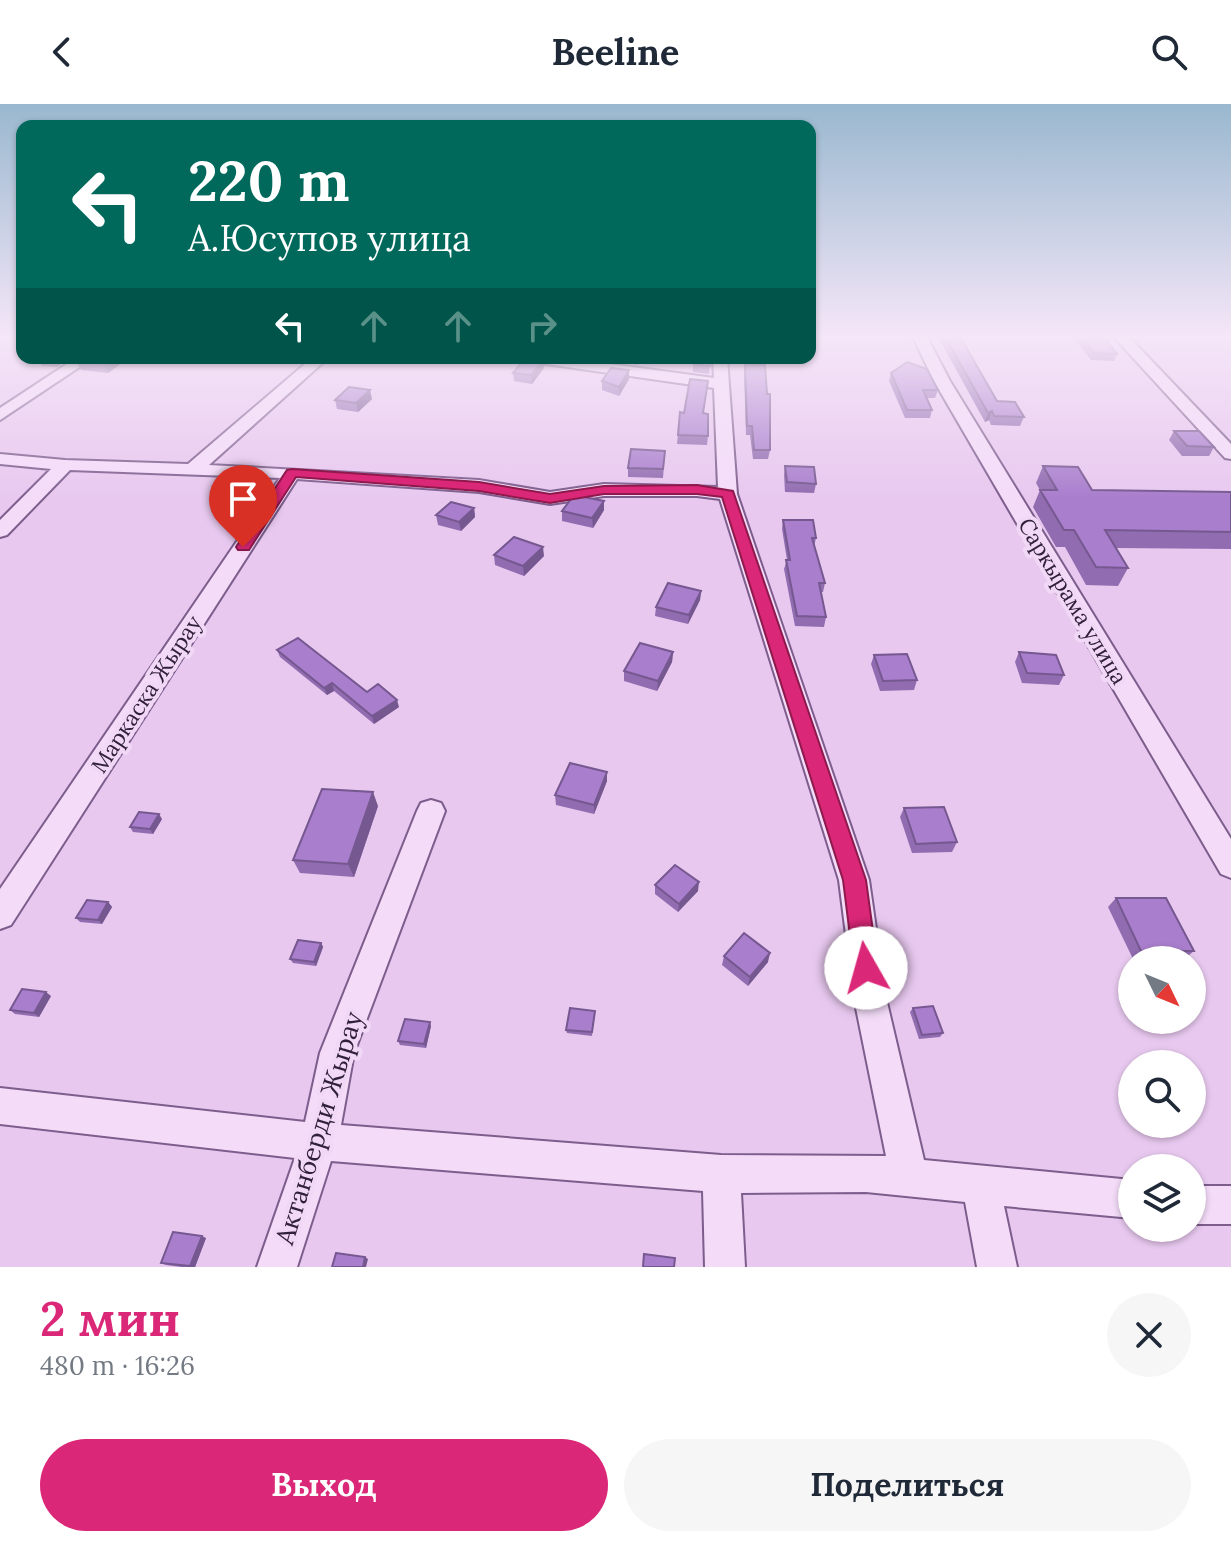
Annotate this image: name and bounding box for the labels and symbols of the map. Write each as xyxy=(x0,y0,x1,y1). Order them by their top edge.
pin xyxy=(209,465,277,547)
street label: Саркырама улица xyxy=(1012,513,1134,689)
street label: Маркаска Жырау xyxy=(85,610,207,778)
position arrow xyxy=(824,926,908,1010)
north arrow xyxy=(1118,946,1206,1034)
street label: Актанберди Жырау xyxy=(267,1007,370,1249)

